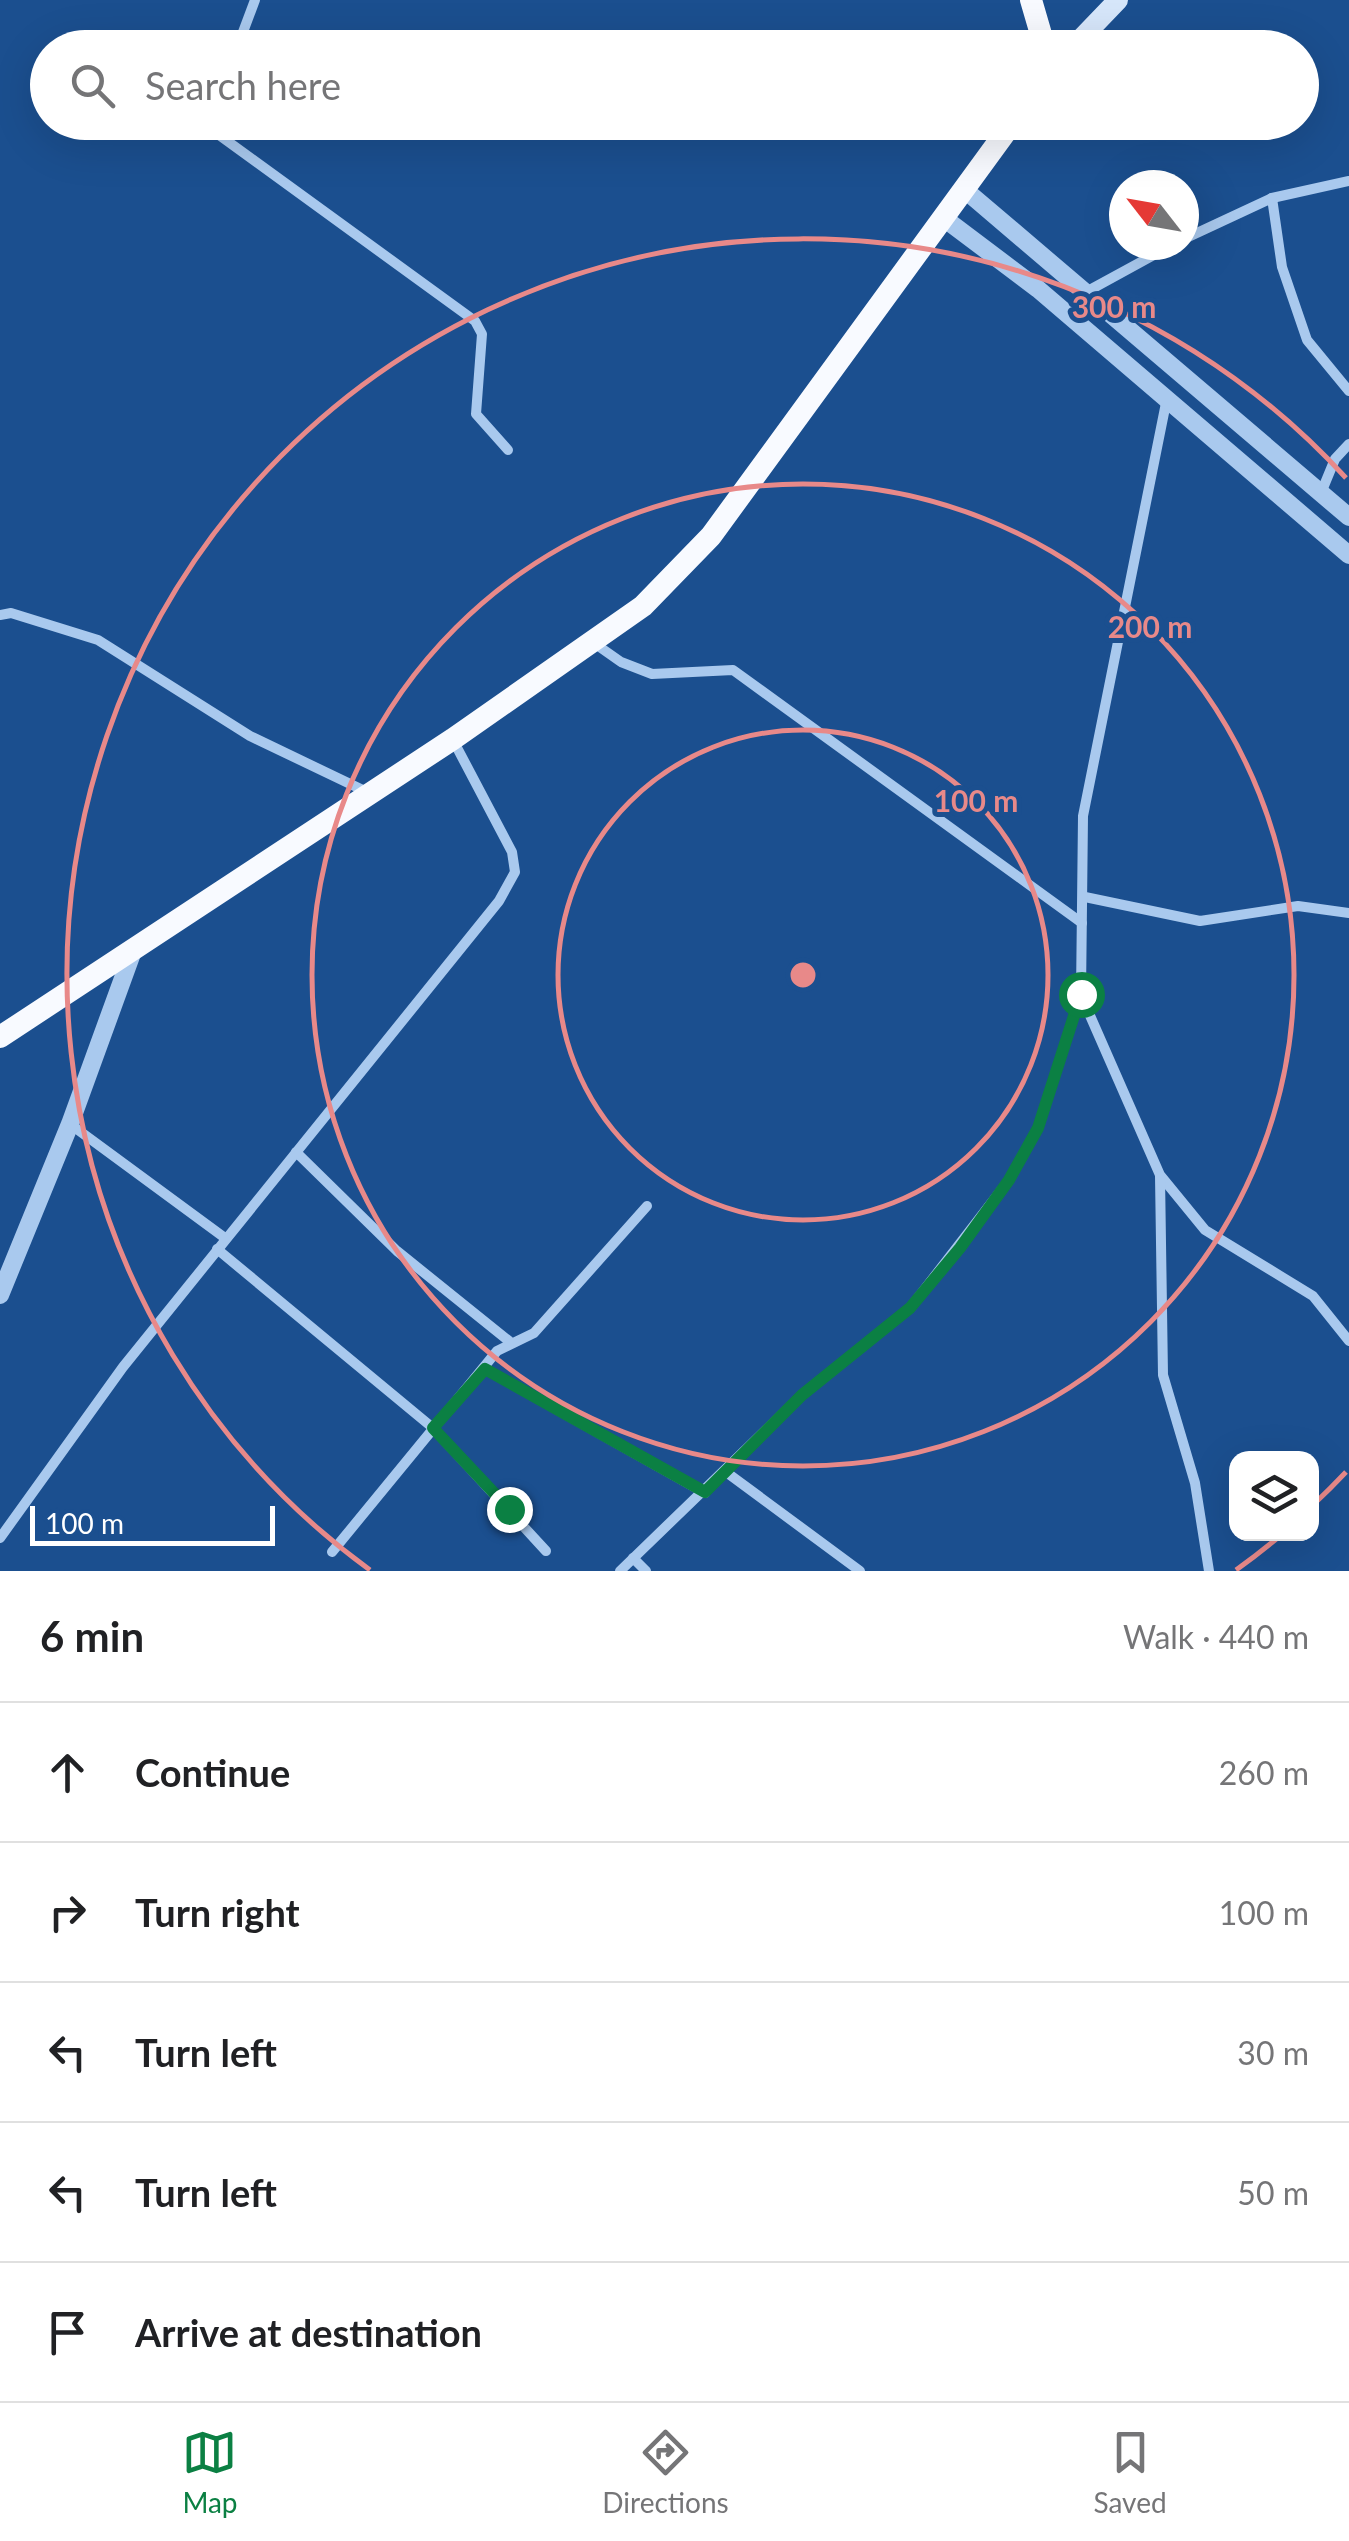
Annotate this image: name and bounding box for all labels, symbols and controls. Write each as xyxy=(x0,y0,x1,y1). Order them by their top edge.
search box xyxy=(30,30,1319,140)
icon: search xyxy=(65,58,120,113)
text: Search here xyxy=(145,62,341,108)
north arrow xyxy=(1109,170,1199,260)
text: 300 m xyxy=(1072,288,1156,324)
text: 200 m xyxy=(1108,608,1192,644)
text: 100 m xyxy=(934,782,1018,818)
centre of rings xyxy=(785,957,821,993)
route start xyxy=(1059,972,1105,1018)
map controls xyxy=(1229,1451,1319,1541)
button: layers xyxy=(1229,1451,1319,1541)
route end xyxy=(487,1487,533,1533)
scale bar xyxy=(30,1501,275,1546)
text: 100 m xyxy=(45,1506,124,1540)
text: 6 min xyxy=(40,1611,144,1661)
text: Walk · 440 m xyxy=(1123,1617,1309,1656)
icon: ahead xyxy=(40,1745,95,1800)
text: Continue xyxy=(135,1749,290,1795)
text: 260 m xyxy=(1219,1753,1309,1792)
icon: right xyxy=(40,1885,95,1940)
text: Turn right xyxy=(135,1889,300,1935)
text: 100 m xyxy=(1219,1893,1309,1932)
icon: left xyxy=(40,2025,95,2080)
text: Turn left xyxy=(135,2029,277,2075)
text: 30 m xyxy=(1237,2033,1309,2072)
icon: left xyxy=(40,2165,95,2220)
text: Turn left xyxy=(135,2169,277,2215)
text: 50 m xyxy=(1237,2173,1309,2212)
icon: arrive xyxy=(40,2305,95,2360)
text: Arrive at destination xyxy=(135,2309,482,2355)
tab: Map xyxy=(182,2425,238,2519)
tab: Directions xyxy=(602,2425,729,2519)
tab: Saved xyxy=(1093,2425,1167,2519)

